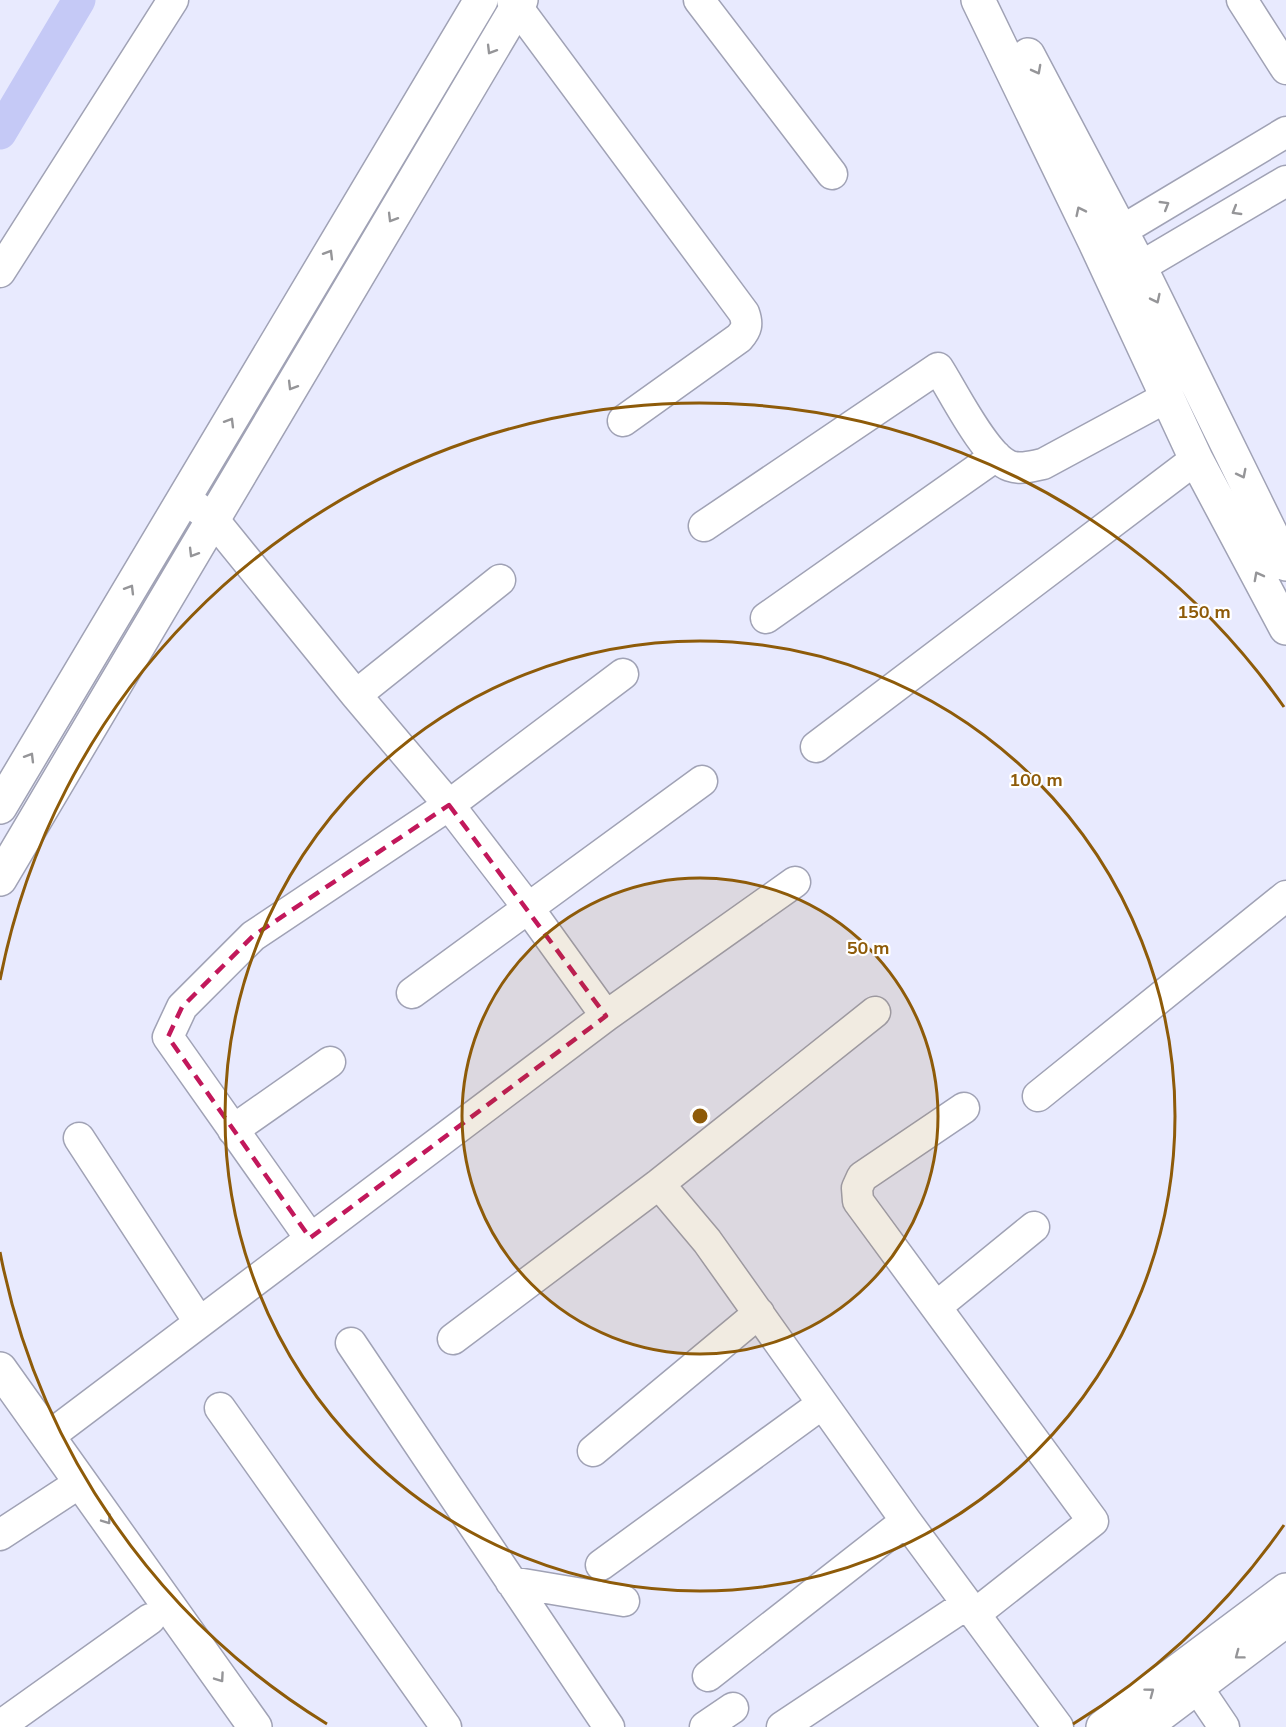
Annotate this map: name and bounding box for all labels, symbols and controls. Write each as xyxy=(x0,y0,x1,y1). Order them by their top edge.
one-way arrow xyxy=(487,44,499,54)
one-way arrow xyxy=(1030,64,1041,75)
one-way arrow xyxy=(1158,200,1169,212)
one-way arrow xyxy=(1232,203,1242,215)
one-way arrow xyxy=(1075,206,1087,217)
one-way arrow xyxy=(388,212,399,222)
one-way arrow xyxy=(322,250,334,260)
one-way arrow xyxy=(1148,293,1160,304)
one-way arrow xyxy=(288,380,300,390)
one-way arrow xyxy=(222,418,234,428)
one-way arrow xyxy=(1234,468,1246,479)
one-way arrow xyxy=(188,547,200,557)
one-way arrow xyxy=(1254,572,1265,583)
one-way arrow xyxy=(122,585,134,595)
text: 150 m xyxy=(1177,600,1231,623)
one-way arrow xyxy=(23,753,34,763)
text: 100 m xyxy=(1009,768,1063,791)
text: 50 m xyxy=(847,936,889,959)
centre of rings xyxy=(690,1106,710,1126)
one-way arrow xyxy=(100,1513,111,1524)
one-way arrow xyxy=(1235,1648,1246,1659)
one-way arrow xyxy=(213,1672,224,1683)
one-way arrow xyxy=(1143,1688,1154,1699)

